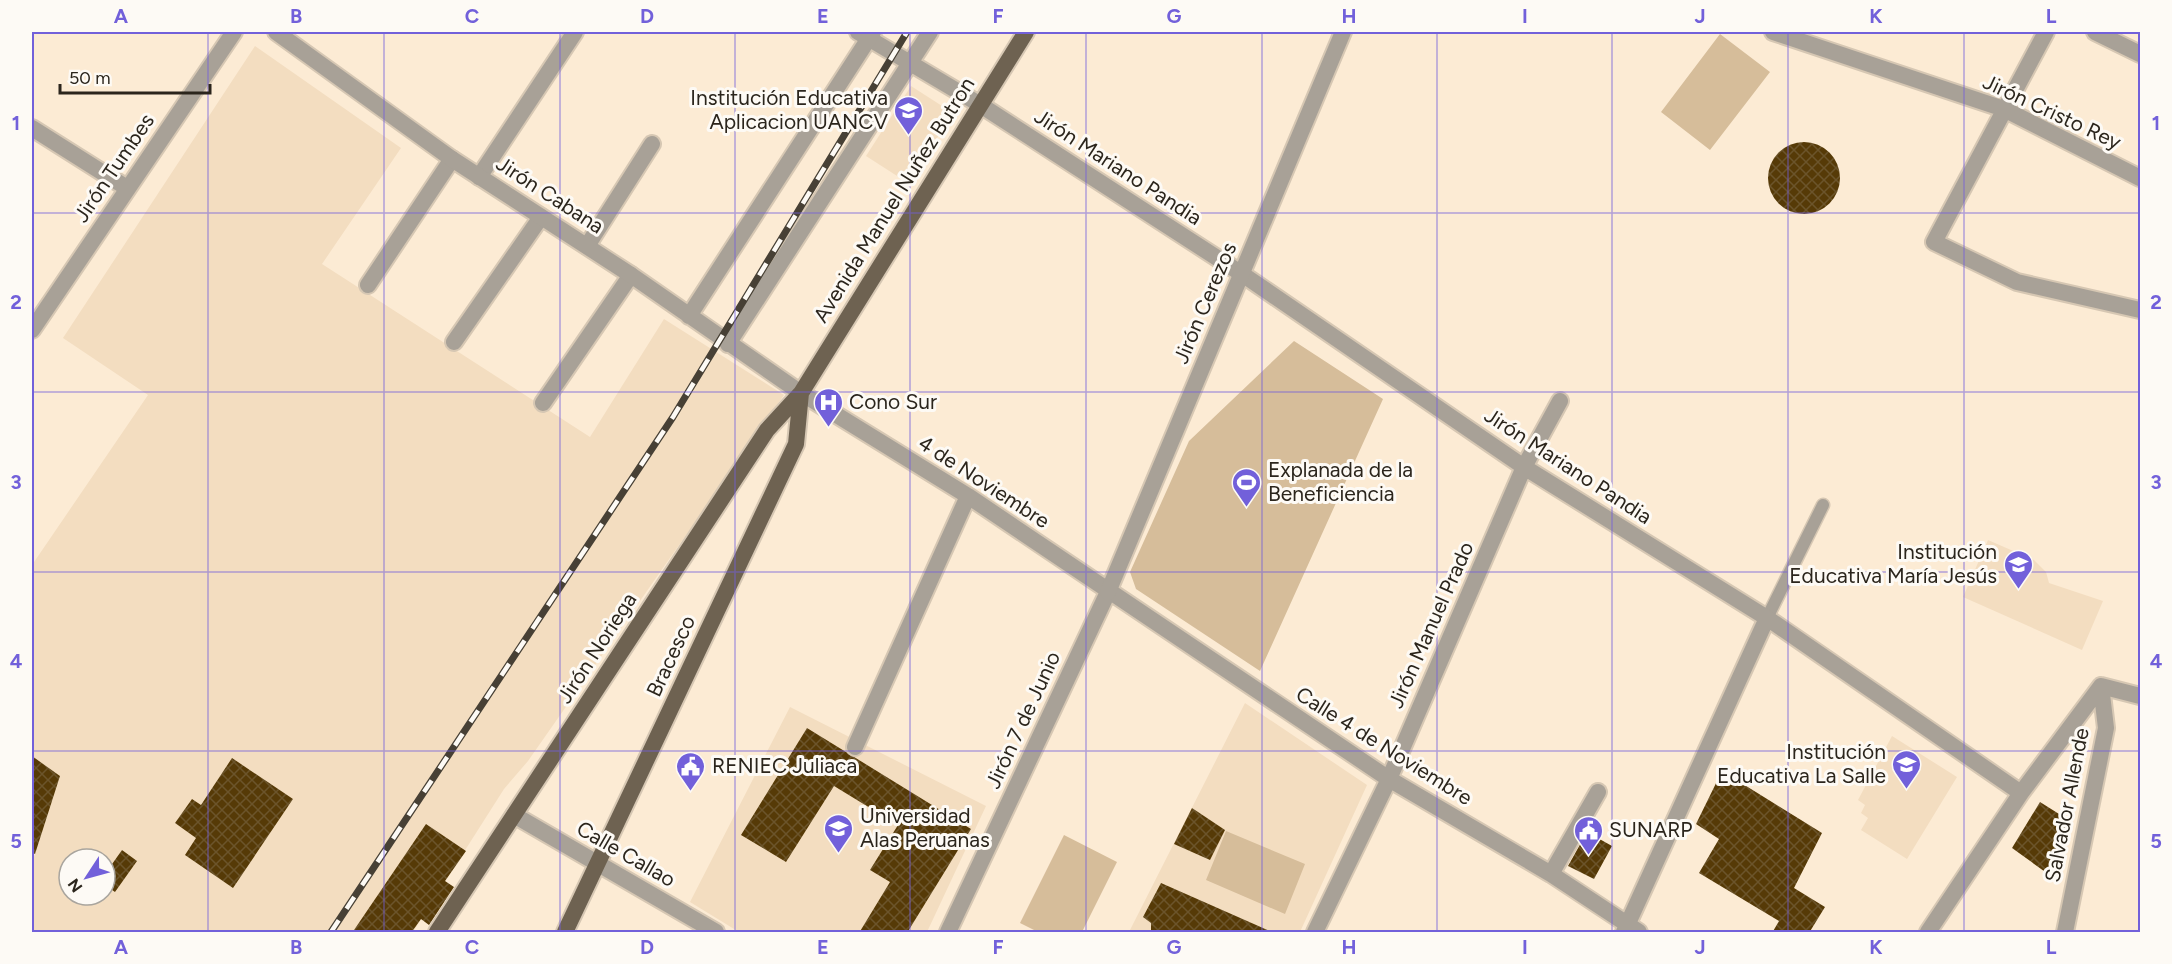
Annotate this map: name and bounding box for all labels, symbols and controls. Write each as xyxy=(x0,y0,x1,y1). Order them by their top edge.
text: A xyxy=(114,4,129,28)
text: B xyxy=(290,4,302,28)
text: C xyxy=(465,4,479,28)
text: D xyxy=(640,4,654,28)
text: E xyxy=(817,4,829,28)
text: F xyxy=(992,4,1004,28)
text: G xyxy=(1167,4,1182,28)
text: H xyxy=(1342,4,1357,28)
text: I xyxy=(1522,4,1528,28)
text: J xyxy=(1694,4,1706,28)
text: K xyxy=(1869,4,1883,28)
text: L xyxy=(2046,4,2057,28)
scale bar xyxy=(60,57,210,95)
text: 50 m xyxy=(69,67,111,89)
street label: Jirón Cristo Rey xyxy=(1979,69,2125,154)
street label: Avenida Manuel Nuñez Butron xyxy=(808,73,979,327)
place label: Institución Educativa Aplicacion UANCV xyxy=(690,85,888,134)
school or university icon: Institución Educativa Aplicacion UANCV xyxy=(893,94,925,136)
street label: Jirón Mariano Pandia xyxy=(1030,103,1207,230)
street label: Jirón Tumbes xyxy=(68,109,159,227)
text: 1 xyxy=(12,111,20,135)
text: 1 xyxy=(2152,111,2160,135)
street label: Jirón Cabana xyxy=(492,151,609,239)
street label: Jirón Cerezos xyxy=(1168,238,1241,367)
text: 2 xyxy=(10,290,22,314)
text: 2 xyxy=(2150,290,2162,314)
hospital icon: Cono Sur xyxy=(812,386,844,428)
place label: Cono Sur xyxy=(849,389,937,414)
street label: Jirón Mariano Pandia xyxy=(1480,402,1657,529)
street label: 4 de Noviembre xyxy=(914,430,1055,533)
place label: Explanada de la Beneficiencia xyxy=(1268,457,1413,506)
sports icon: Explanada de la Beneficiencia xyxy=(1231,466,1263,508)
text: 3 xyxy=(10,470,22,494)
text: 3 xyxy=(2150,470,2162,494)
street label: Jirón Manuel Prado xyxy=(1383,538,1478,712)
place label: Institución Educativa María Jesús xyxy=(1789,539,1997,588)
school or university icon: Institución Educativa María Jesús xyxy=(2002,548,2034,590)
street label: Jirón Noriega xyxy=(552,588,642,708)
street label: Bracesco xyxy=(641,611,700,700)
street label: Jirón 7 de Junio xyxy=(980,647,1065,792)
text: 4 xyxy=(10,649,23,673)
text: 4 xyxy=(2150,649,2163,673)
street label: Calle 4 de Noviembre xyxy=(1292,681,1477,810)
street label: Salvador Allende xyxy=(2039,726,2094,884)
place label: Institución Educativa La Salle xyxy=(1717,739,1886,788)
school or university icon: Institución Educativa La Salle xyxy=(1891,748,1923,790)
public building icon: RENIEC Juliaca xyxy=(675,750,707,792)
place label: RENIEC Juliaca xyxy=(712,753,857,778)
place label: Universidad Alas Peruanas xyxy=(860,803,990,852)
school or university icon: Universidad Alas Peruanas xyxy=(823,812,855,854)
public building icon: SUNARP xyxy=(1572,814,1604,856)
street label: Calle Callao xyxy=(572,815,680,892)
place label: SUNARP xyxy=(1609,817,1693,842)
text: 5 xyxy=(10,829,22,853)
text: 5 xyxy=(2150,829,2162,853)
north arrow xyxy=(57,847,117,907)
text: N xyxy=(64,875,87,896)
text: A xyxy=(114,935,129,959)
text: B xyxy=(290,935,302,959)
text: C xyxy=(465,935,479,959)
text: D xyxy=(640,935,654,959)
text: E xyxy=(817,935,829,959)
text: F xyxy=(992,935,1004,959)
text: G xyxy=(1167,935,1182,959)
text: H xyxy=(1342,935,1357,959)
text: I xyxy=(1522,935,1528,959)
text: J xyxy=(1694,935,1706,959)
text: K xyxy=(1869,935,1883,959)
text: L xyxy=(2046,935,2057,959)

